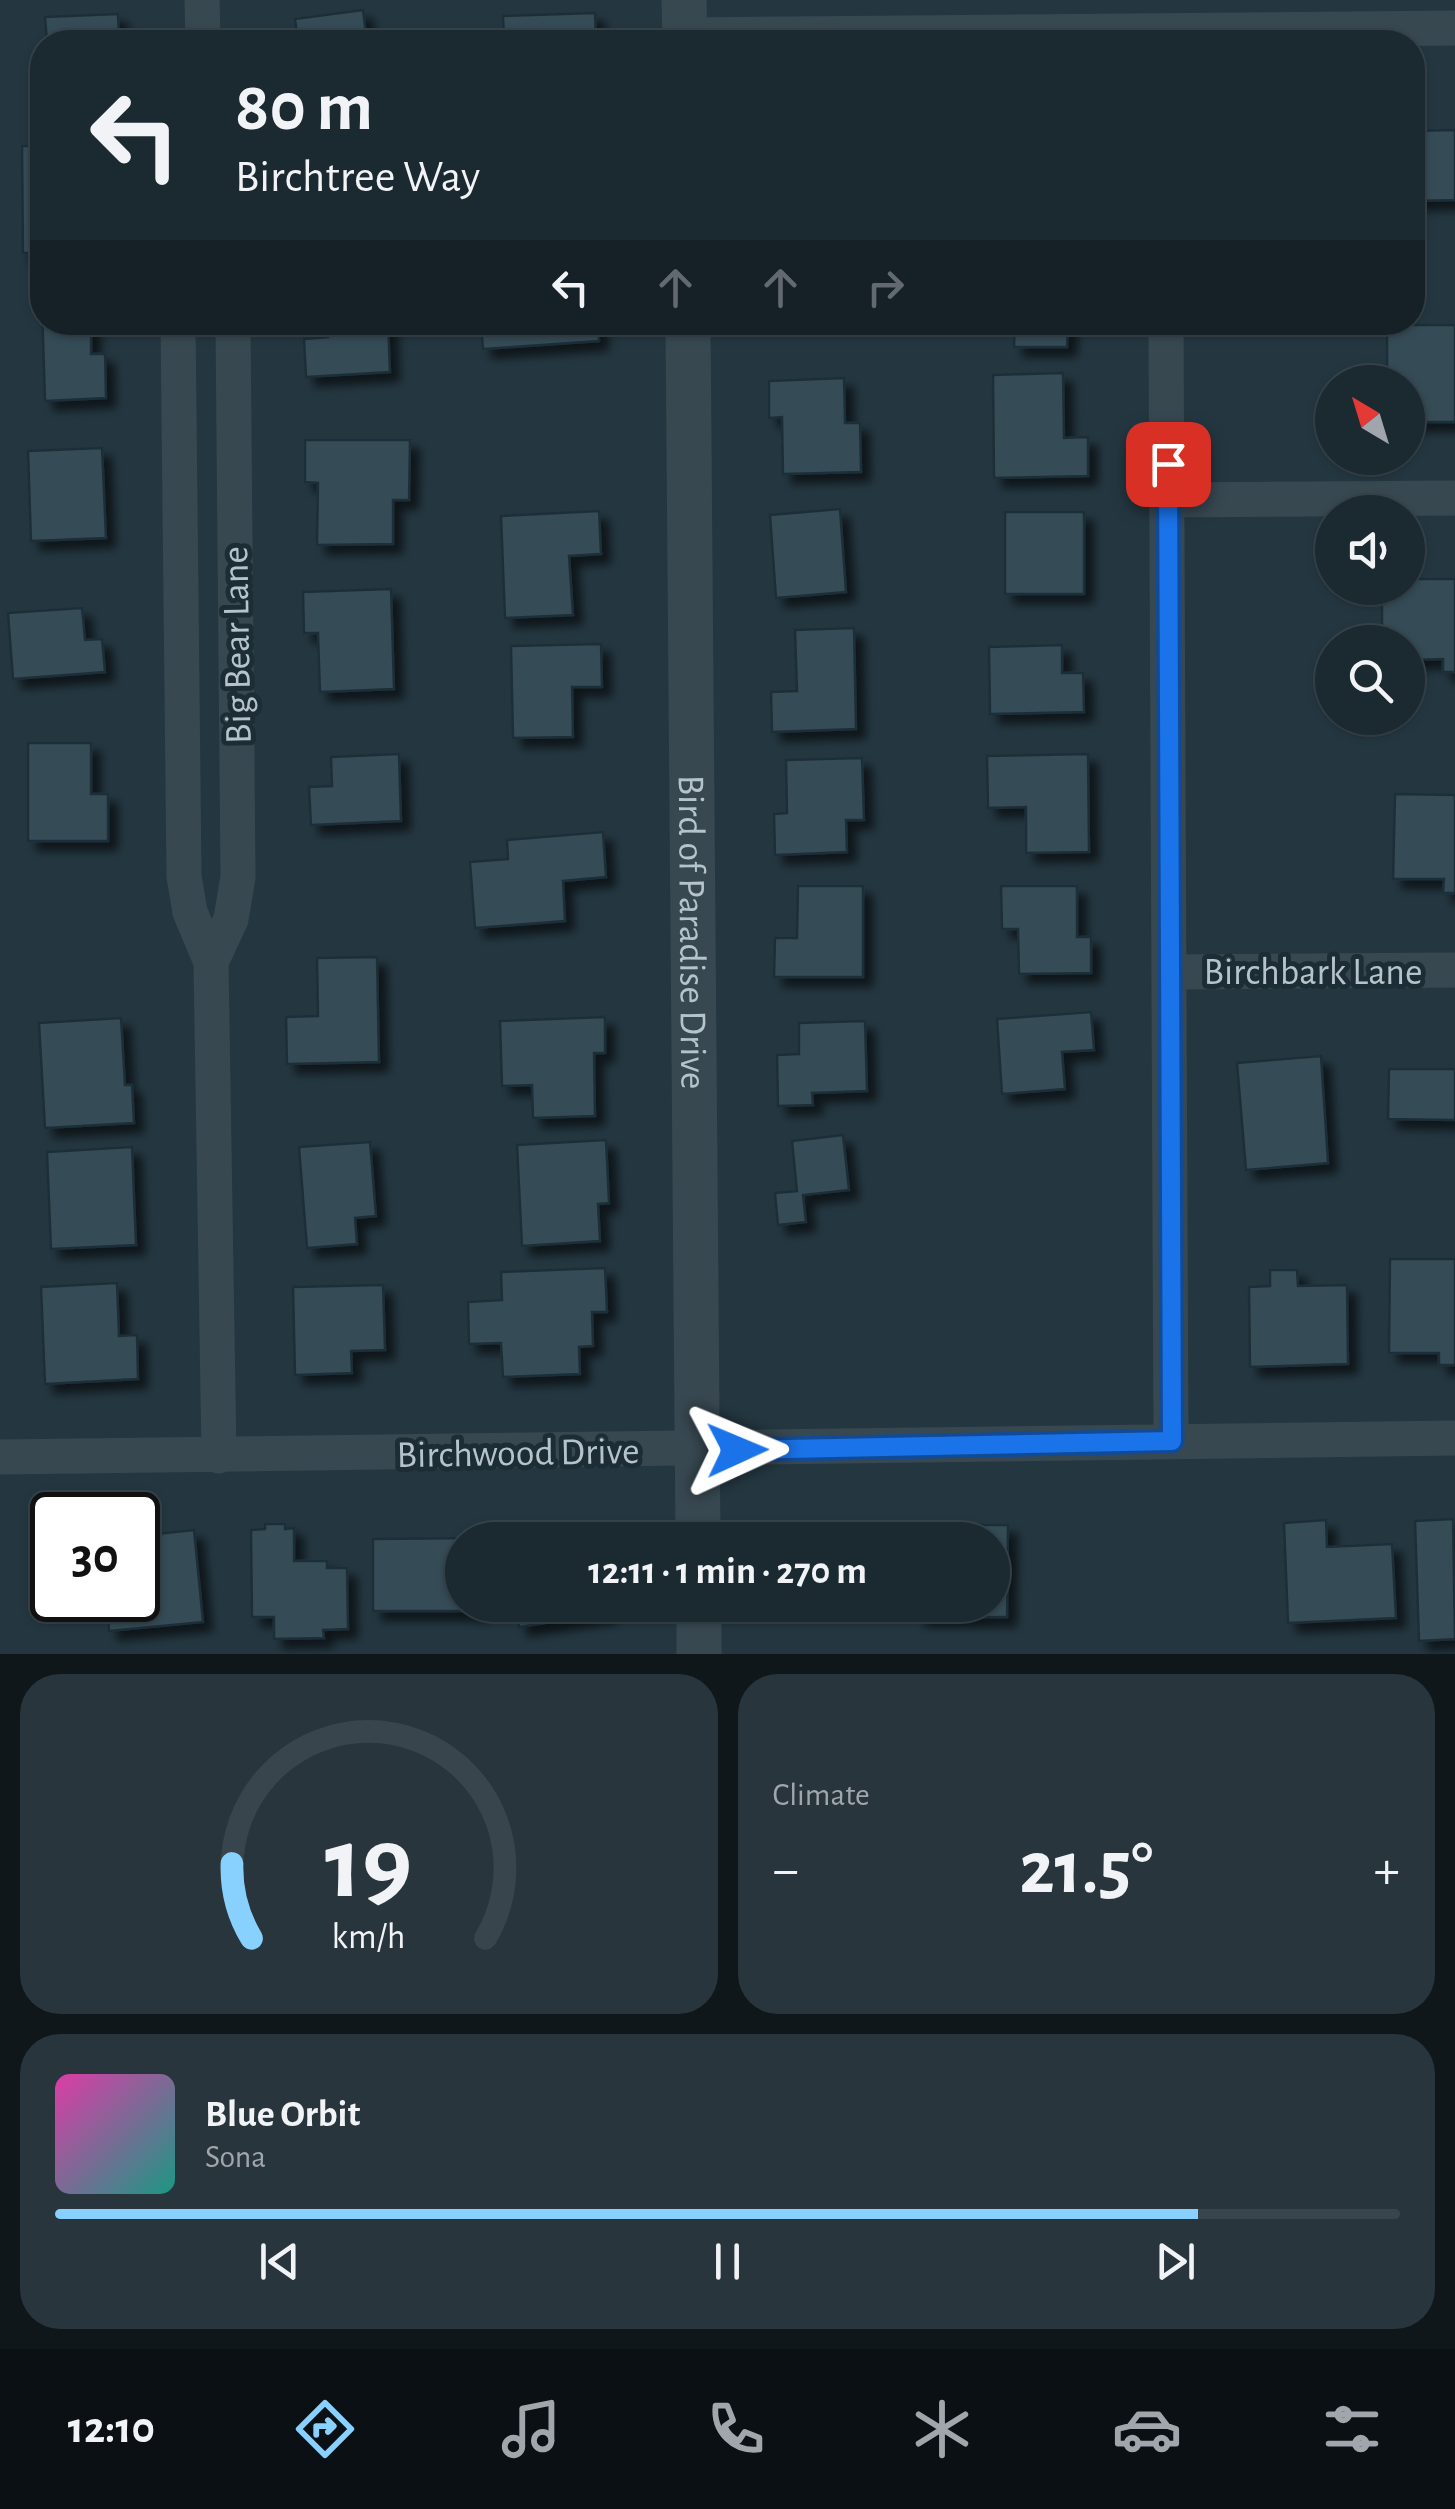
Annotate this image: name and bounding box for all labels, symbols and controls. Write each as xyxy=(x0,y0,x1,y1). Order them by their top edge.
icon: left xyxy=(70,70,200,200)
text: 80 m xyxy=(235,73,373,143)
text: Birchtree Way xyxy=(235,155,480,200)
icon: left xyxy=(543,260,598,315)
icon: ahead xyxy=(648,260,703,315)
icon: ahead xyxy=(753,260,808,315)
icon: right xyxy=(858,260,913,315)
north arrow xyxy=(1315,365,1425,475)
map controls xyxy=(1315,365,1425,735)
pin xyxy=(1126,422,1211,507)
icon: arrive xyxy=(1141,437,1196,492)
button: sound xyxy=(1315,495,1425,605)
street label: Big Bear Lane xyxy=(217,546,259,744)
button: search xyxy=(1315,625,1425,735)
street label: Bird of Paradise Drive xyxy=(671,774,711,1090)
street label: Birchbark Lane xyxy=(1204,954,1422,992)
position arrow xyxy=(685,1398,789,1502)
street label: Birchwood Drive xyxy=(396,1433,640,1475)
speed limit sign: 30 xyxy=(30,1492,160,1622)
text: 12:11 · 1 min · 270 m xyxy=(588,1553,867,1591)
text: Climate xyxy=(773,1779,870,1811)
text: 19 xyxy=(325,1813,413,1917)
text: 21.5° xyxy=(1019,1832,1153,1907)
text: − xyxy=(773,1843,799,1898)
text: + xyxy=(1374,1843,1400,1898)
text: km/h xyxy=(332,1919,406,1955)
text: Blue Orbit xyxy=(205,2096,360,2134)
text: Sona xyxy=(205,2141,266,2173)
icon: previous xyxy=(252,2234,307,2289)
icon: pause xyxy=(700,2234,755,2289)
icon: next xyxy=(1148,2234,1203,2289)
icon: directions xyxy=(290,2394,360,2464)
icon: music xyxy=(496,2394,566,2464)
icon: phone xyxy=(701,2394,771,2464)
icon: climate xyxy=(907,2394,977,2464)
icon: car xyxy=(1112,2394,1182,2464)
icon: filters xyxy=(1317,2394,1387,2464)
text: 12:10 xyxy=(68,2406,155,2451)

